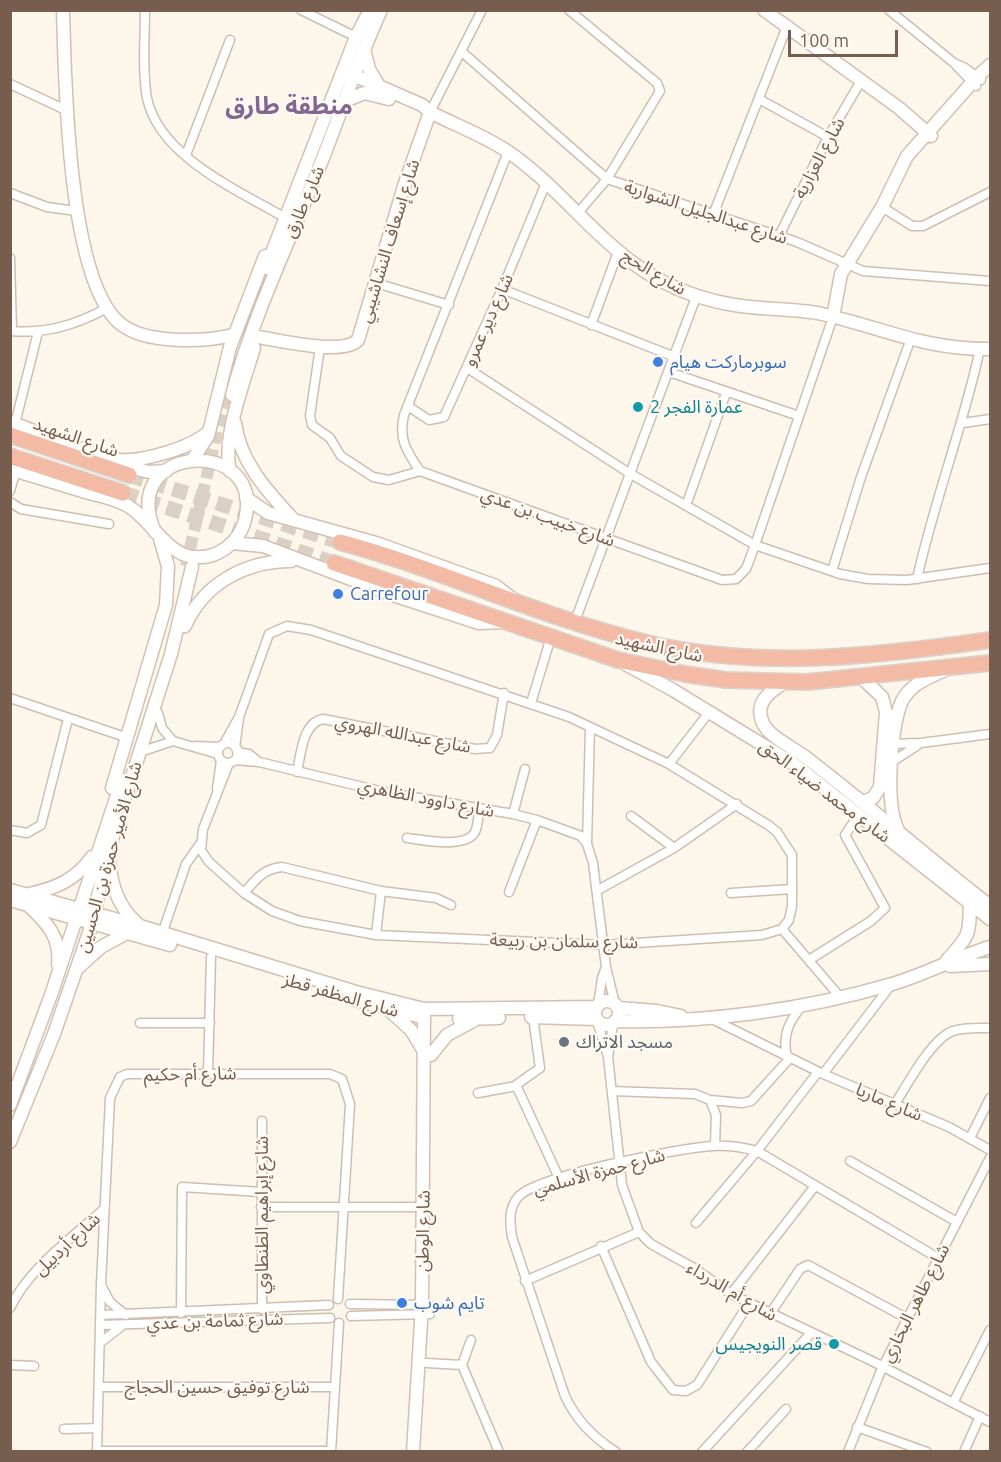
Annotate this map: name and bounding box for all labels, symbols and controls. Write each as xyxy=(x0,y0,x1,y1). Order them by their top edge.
scale bar xyxy=(791,18,900,56)
text: 100 m xyxy=(799,30,849,50)
district label: منطقة طارق xyxy=(225,92,353,120)
street label: شارع العزارية xyxy=(789,114,849,202)
street label: شارع إسعاف النشاشيبي xyxy=(354,157,424,325)
street label: شارع طارق xyxy=(279,163,329,241)
street label: شارع عبدالجليل الشواربة xyxy=(622,175,790,249)
street label: شارع الحج xyxy=(618,244,690,300)
street label: شارع دير عمرو xyxy=(458,270,518,370)
place label: سوبرماركت هيام xyxy=(670,351,787,373)
marker: سوبرماركت هيام xyxy=(651,355,665,369)
place label: عمارة الفجر 2 xyxy=(650,396,743,418)
marker: عمارة الفجر 2 xyxy=(631,400,645,414)
street label: شارع الشهيد xyxy=(30,412,122,462)
street label: شارع خبيب بن عدي xyxy=(478,483,618,551)
place label: Carrefour xyxy=(350,583,428,605)
marker: Carrefour xyxy=(331,587,345,601)
street label: شارع الشهيد xyxy=(613,627,705,667)
street label: شارع عبدالله الهروي xyxy=(333,710,473,758)
street label: شارع محمد ضياء الحق xyxy=(755,735,895,847)
street label: شارع الأمير حمزة بن الحسين xyxy=(71,759,147,955)
street label: شارع داوود الظاهري xyxy=(356,774,496,822)
street label: شارع سلمان بن ربيعة xyxy=(489,929,639,953)
street label: شارع المظفر قطز xyxy=(281,968,401,1022)
place label: مسجد الاتراك xyxy=(576,1031,673,1053)
marker: مسجد الاتراك xyxy=(557,1035,571,1049)
street label: شارع أم حكيم xyxy=(143,1062,237,1086)
street label: شارع ماريا xyxy=(852,1078,926,1126)
street label: شارع إبراهيم الطنطاوي xyxy=(251,1136,273,1294)
street label: شارع حمزة الأسلمي xyxy=(531,1144,667,1200)
street label: شارع الوطن xyxy=(411,1190,435,1272)
street label: شارع أردبيل xyxy=(29,1208,105,1280)
street label: شارع طاهر البخاري xyxy=(876,1240,954,1366)
street label: شارع أم الدرداء xyxy=(683,1256,781,1326)
place label: تايم شوب xyxy=(414,1292,485,1314)
marker: تايم شوب xyxy=(395,1296,409,1310)
street label: شارع ثمامة بن عدي xyxy=(146,1308,284,1334)
place label: قصر النويجيس xyxy=(716,1333,822,1355)
marker: قصر النويجيس xyxy=(827,1337,841,1351)
street label: شارع توفيق حسين الحجاج xyxy=(124,1376,310,1398)

